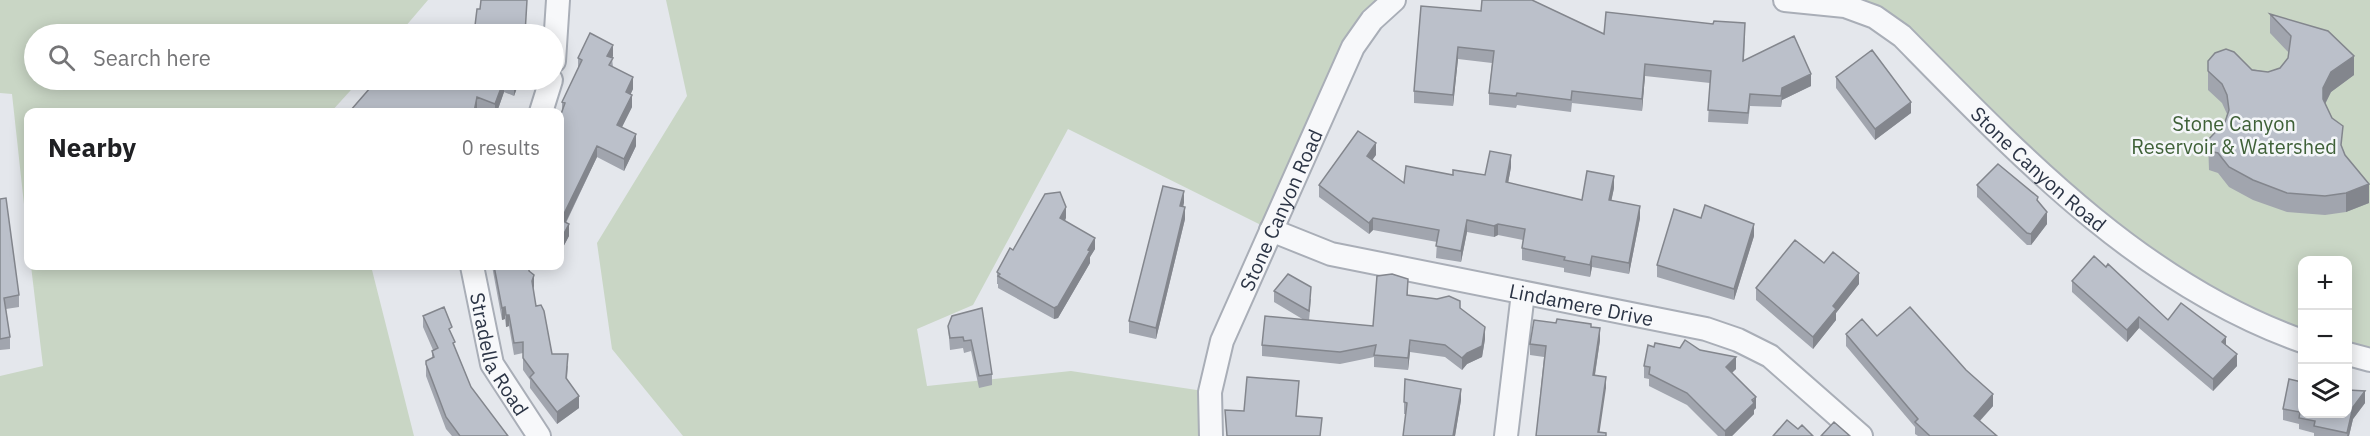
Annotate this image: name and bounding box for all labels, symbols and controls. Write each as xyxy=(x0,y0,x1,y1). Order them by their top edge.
search box xyxy=(24,24,564,90)
icon: search xyxy=(45,41,78,74)
text: Search here xyxy=(93,43,211,72)
street label: Stone Canyon Road xyxy=(1965,100,2112,237)
park label: Stone Canyon Reservoir & Watershed xyxy=(2131,110,2337,160)
street label: Stone Canyon Road xyxy=(1233,125,1328,295)
text: Nearby xyxy=(48,130,136,164)
text: 0 results xyxy=(462,134,540,161)
map controls xyxy=(2298,256,2352,418)
button: + xyxy=(2298,256,2352,310)
street label: Lindamere Drive xyxy=(1507,276,1656,332)
street label: Stradella Road xyxy=(464,290,535,421)
button: − xyxy=(2298,310,2352,364)
button: layers xyxy=(2298,364,2352,418)

